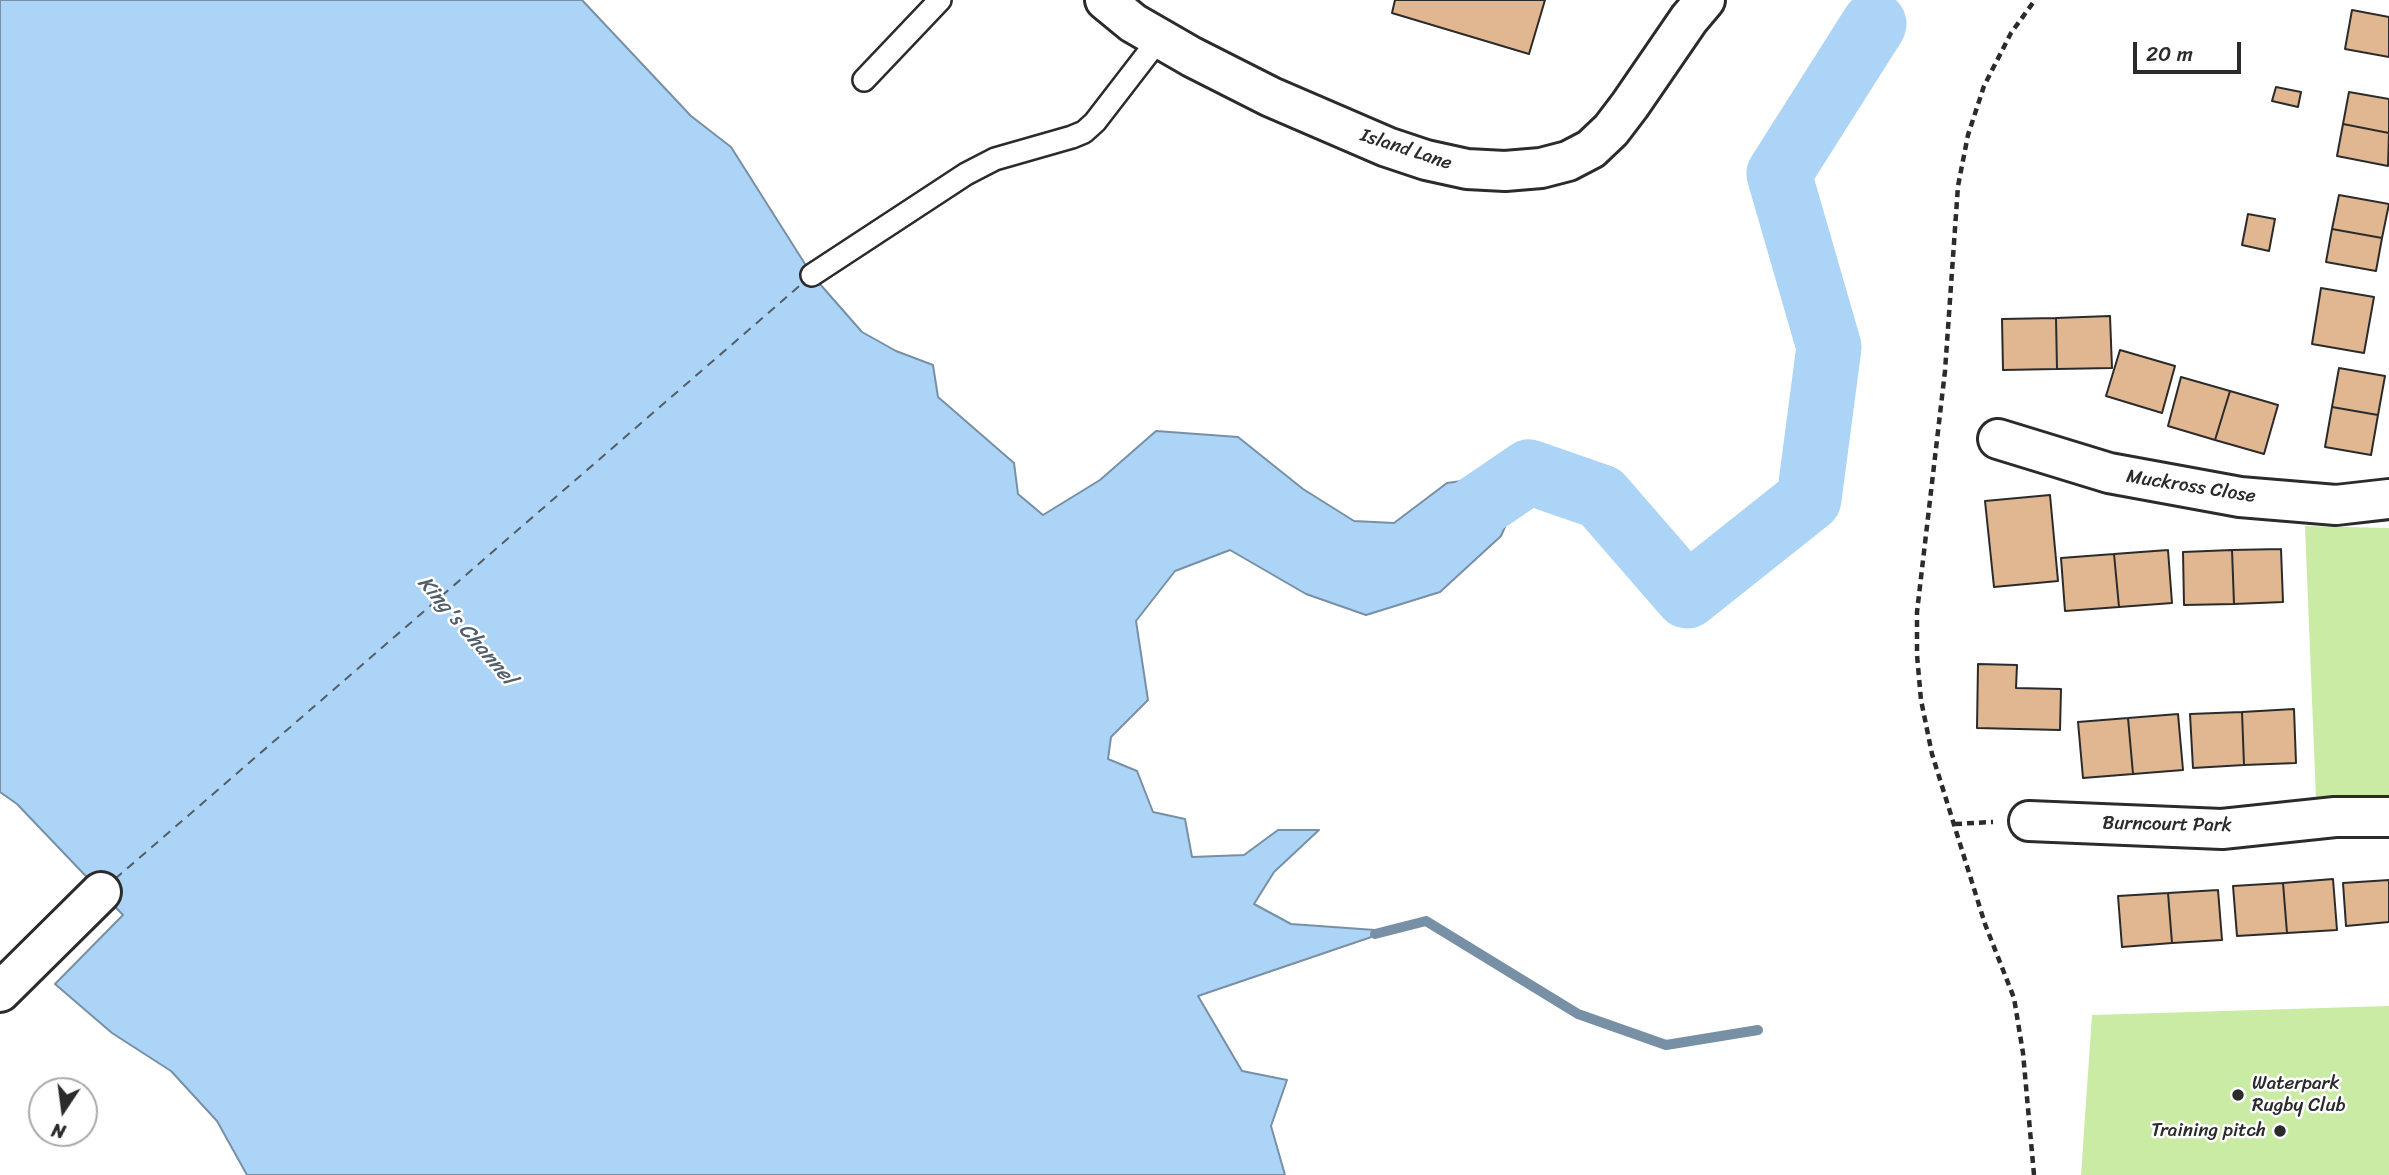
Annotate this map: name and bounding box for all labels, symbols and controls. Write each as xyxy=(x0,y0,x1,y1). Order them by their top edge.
scale bar xyxy=(2137,28,2246,72)
text: 20 m xyxy=(2146,35,2193,73)
street label: Island Lane xyxy=(1357,125,1455,175)
street label: Muckross Close xyxy=(2125,466,2257,508)
water label: King's Channel xyxy=(412,571,520,691)
street label: Burncourt Park xyxy=(2102,812,2232,838)
place label: Waterpark Rugby Club xyxy=(2252,1073,2346,1117)
north arrow xyxy=(28,1077,98,1147)
marker: Waterpark Rugby Club xyxy=(2230,1087,2246,1103)
text: N xyxy=(48,1113,69,1149)
place label: Training pitch xyxy=(2151,1120,2266,1142)
marker: Training pitch xyxy=(2272,1123,2288,1139)

